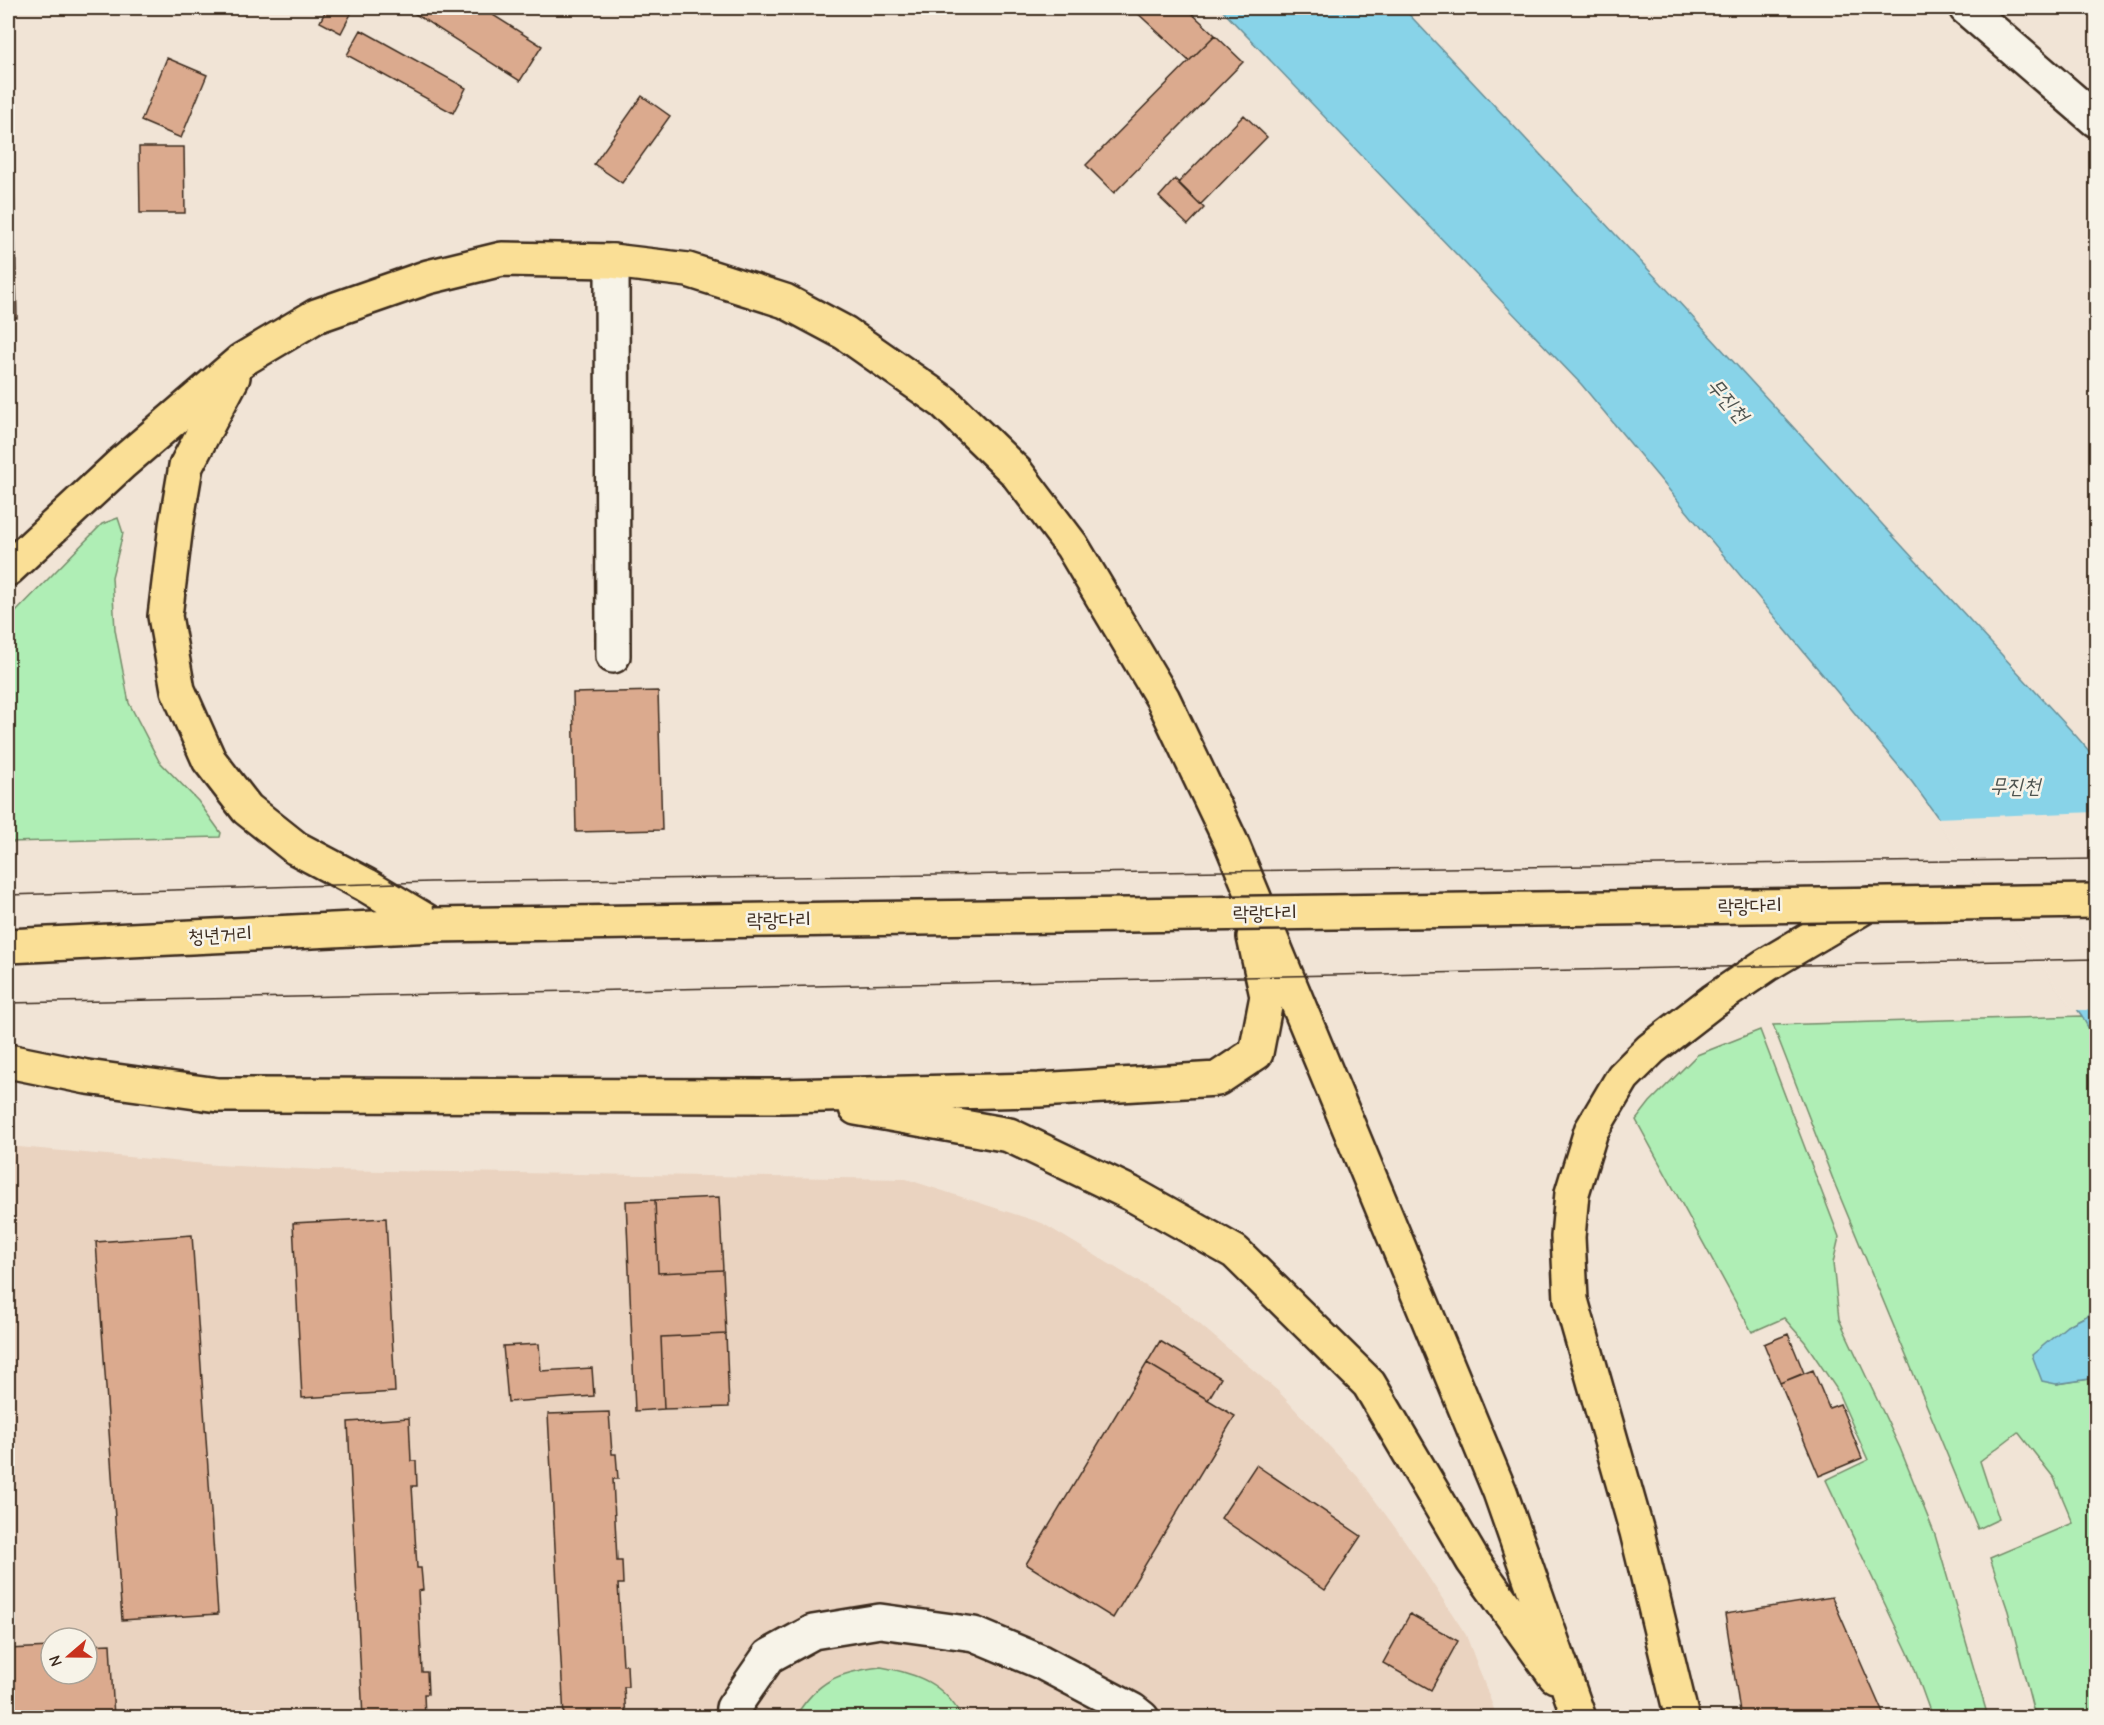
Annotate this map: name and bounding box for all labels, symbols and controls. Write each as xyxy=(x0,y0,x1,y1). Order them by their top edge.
water label: 무진천 xyxy=(1702,373,1755,429)
water label: 무진천 xyxy=(1990,774,2042,798)
street label: 락랑다리 xyxy=(1718,894,1782,918)
street label: 락랑다리 xyxy=(1233,901,1297,925)
street label: 락랑다리 xyxy=(747,908,811,932)
street label: 청년거리 xyxy=(187,922,253,948)
north arrow xyxy=(39,1626,99,1686)
text: N xyxy=(46,1653,66,1669)

